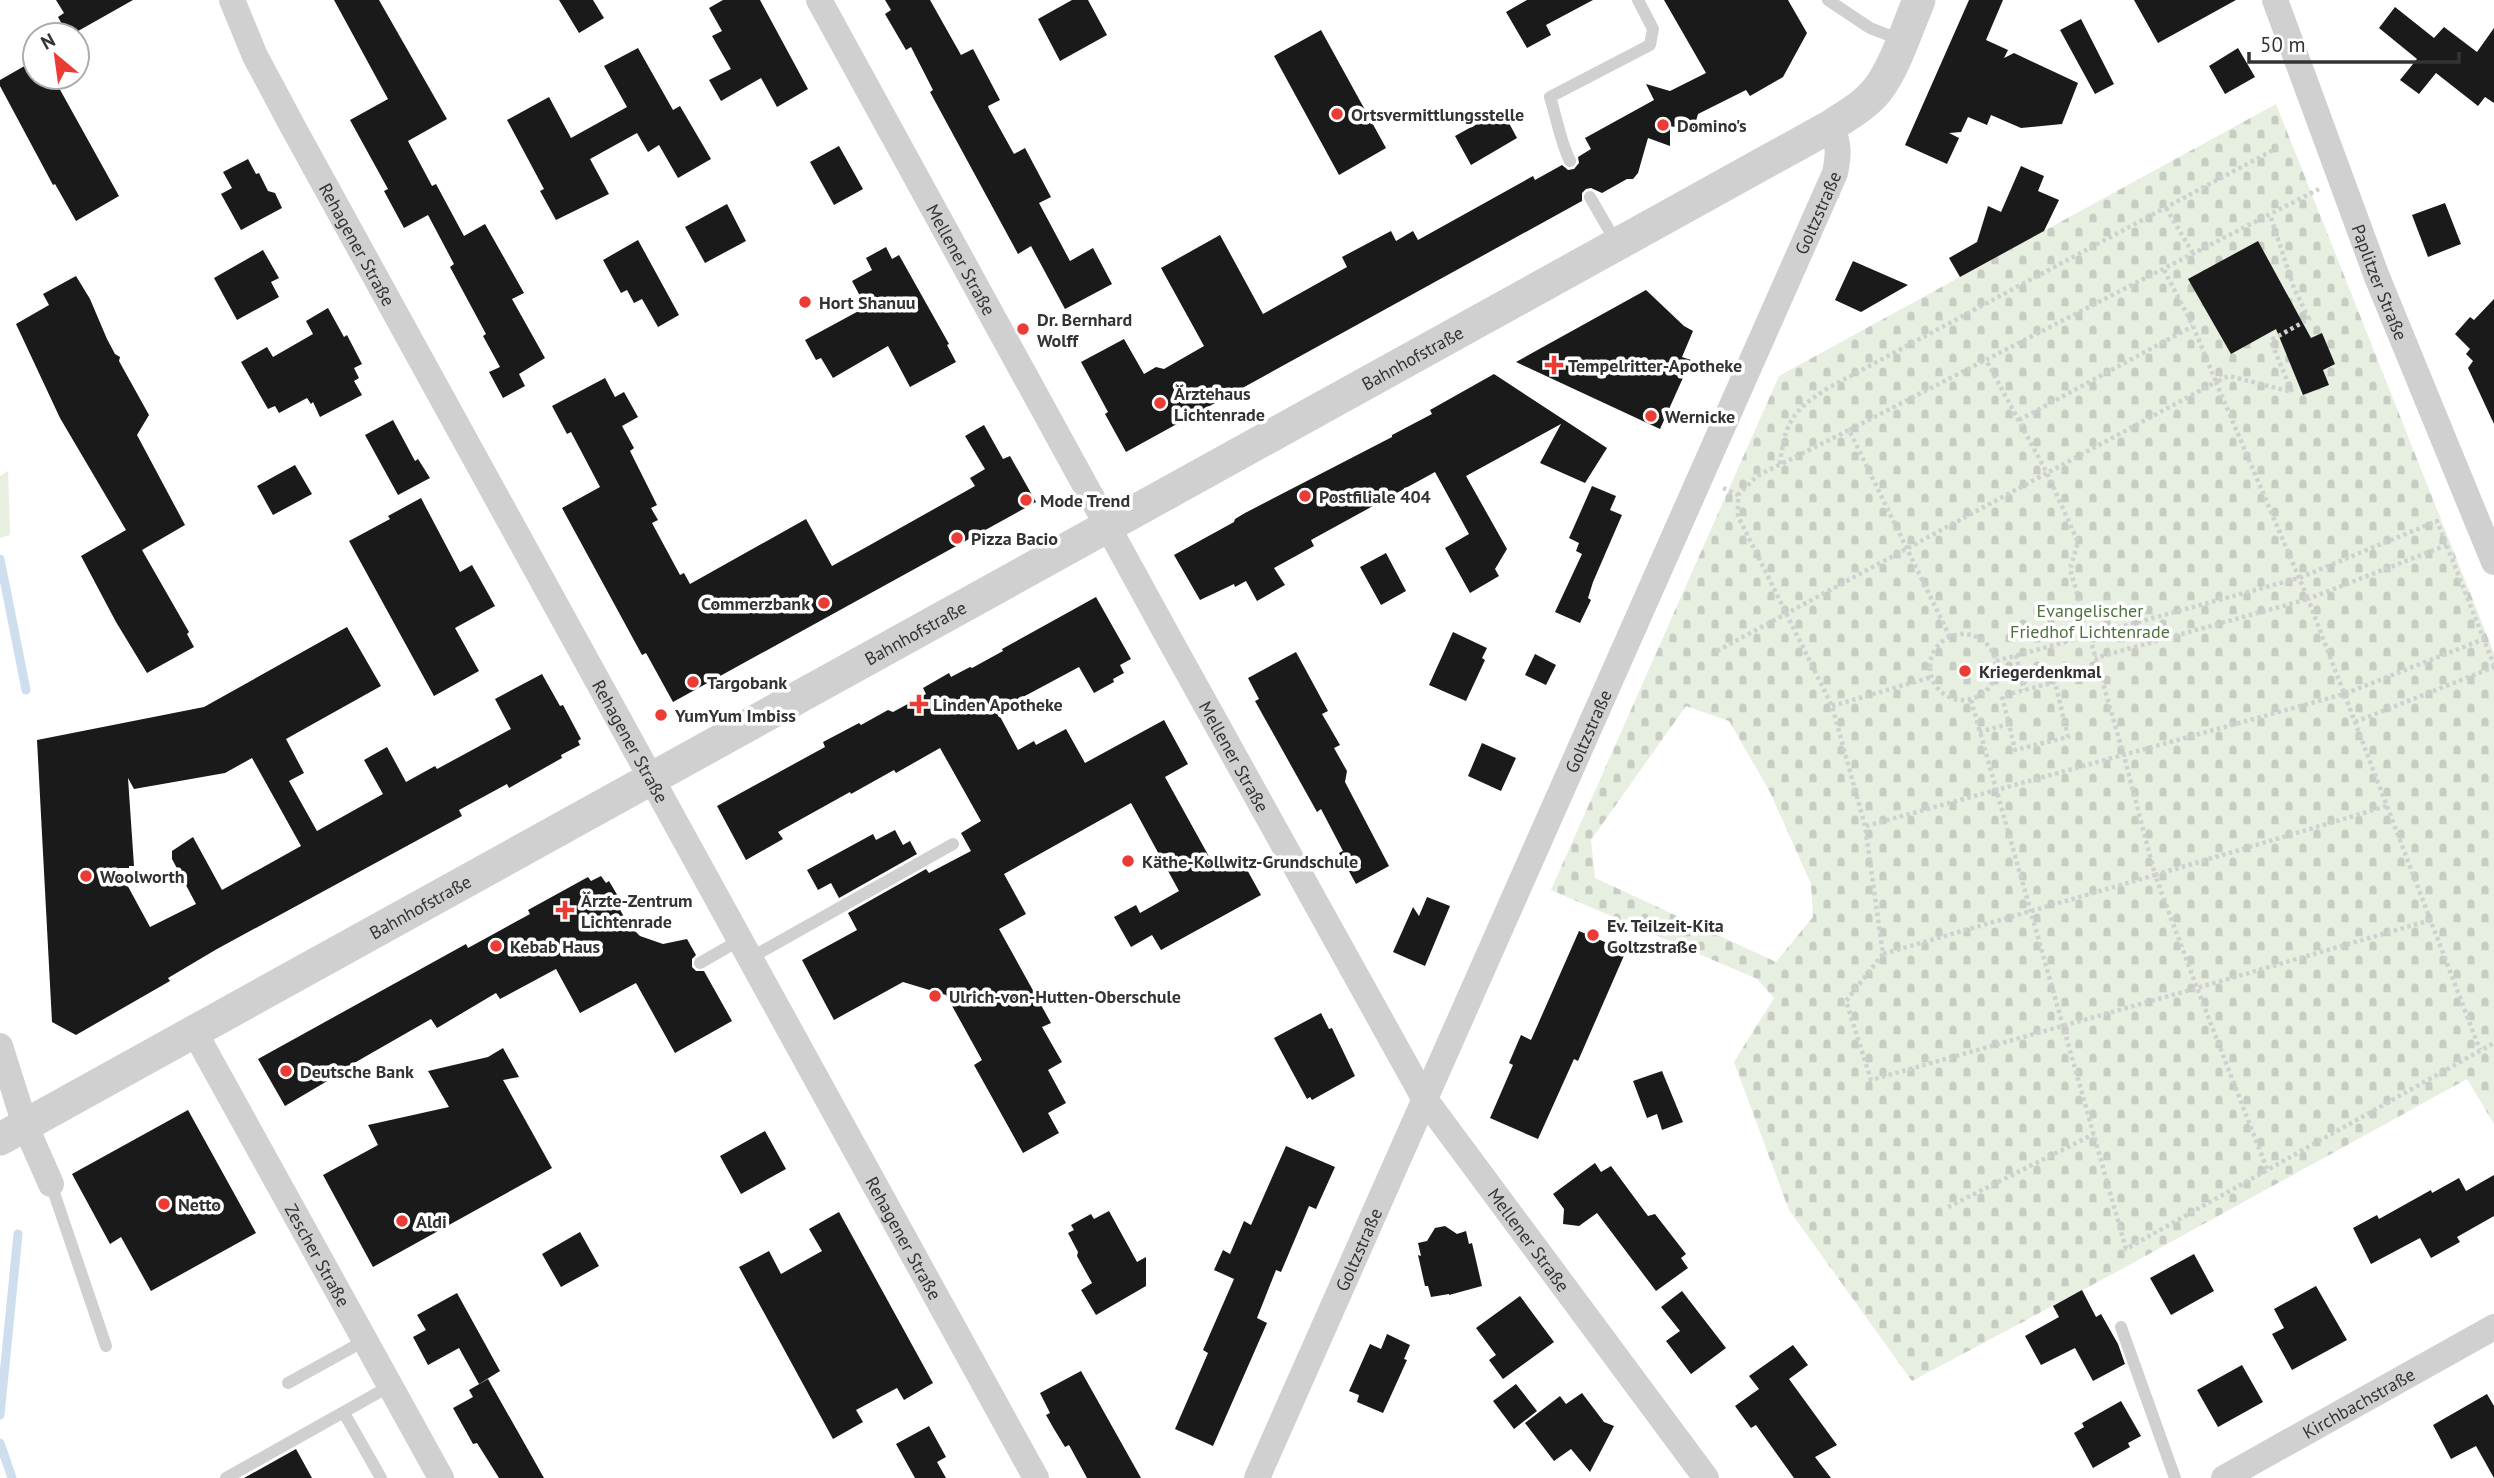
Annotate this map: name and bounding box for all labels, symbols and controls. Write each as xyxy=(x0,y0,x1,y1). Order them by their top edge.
north arrow xyxy=(21,21,91,91)
scale bar xyxy=(2249,21,2459,65)
text: N xyxy=(36,28,59,55)
text: 50 m xyxy=(2260,31,2306,58)
place label: Ortsvermittlungsstelle xyxy=(1351,103,1524,126)
marker: Ortsvermittlungsstelle xyxy=(1329,106,1345,122)
place label: Domino's xyxy=(1677,114,1747,137)
marker: Domino's xyxy=(1655,117,1671,133)
street label: Goltzstraße xyxy=(1789,167,1846,258)
street label: Rehagener Straße xyxy=(314,179,401,310)
street label: Mellener Straße xyxy=(922,200,1001,319)
street label: Paplitzer Straße xyxy=(2347,221,2413,344)
place label: Hort Shanuu xyxy=(819,291,916,314)
marker: Hort Shanuu xyxy=(797,294,813,310)
place label: Dr. Bernhard Wolff xyxy=(1037,308,1132,352)
street label: Bahnhofstraße xyxy=(1357,320,1467,395)
marker: Dr. Bernhard Wolff xyxy=(1015,321,1031,337)
place label: Tempelritter-Apotheke xyxy=(1568,354,1742,377)
marker: Tempelritter-Apotheke xyxy=(1546,357,1562,373)
place label: Ärztehaus Lichtenrade xyxy=(1174,382,1265,426)
marker: Ärztehaus Lichtenrade xyxy=(1152,395,1168,411)
place label: Wernicke xyxy=(1665,405,1735,428)
marker: Wernicke xyxy=(1643,408,1659,424)
place label: Postfiliale 404 xyxy=(1319,485,1431,508)
marker: Postfiliale 404 xyxy=(1297,488,1313,504)
place label: Mode Trend xyxy=(1040,489,1130,512)
marker: Mode Trend xyxy=(1018,492,1034,508)
place label: Pizza Bacio xyxy=(971,527,1058,550)
marker: Pizza Bacio xyxy=(949,530,965,546)
place label: Commerzbank xyxy=(701,592,810,615)
marker: Commerzbank xyxy=(816,595,832,611)
street label: Bahnhofstraße xyxy=(860,595,970,670)
park label: Evangelischer Friedhof Lichtenrade xyxy=(2010,599,2170,643)
place label: Kriegerdenkmal xyxy=(1979,660,2102,683)
marker: Kriegerdenkmal xyxy=(1957,663,1973,679)
place label: Targobank xyxy=(707,671,787,694)
marker: Targobank xyxy=(685,674,701,690)
street label: Rehagener Straße xyxy=(588,676,674,807)
street label: Goltzstraße xyxy=(1559,686,1616,776)
place label: Linden Apotheke xyxy=(933,693,1063,716)
marker: Linden Apotheke xyxy=(911,696,927,712)
street label: Mellener Straße xyxy=(1194,697,1275,816)
place label: YumYum Imbiss xyxy=(674,704,796,727)
marker: YumYum Imbiss xyxy=(653,707,669,723)
place label: Käthe-Kollwitz-Grundschule xyxy=(1142,850,1358,873)
marker: Käthe-Kollwitz-Grundschule xyxy=(1120,853,1136,869)
place label: Woolworth xyxy=(100,865,185,888)
marker: Woolworth xyxy=(78,868,94,884)
street label: Bahnhofstraße xyxy=(365,869,475,944)
place label: Ärzte-Zentrum Lichtenrade xyxy=(581,889,693,933)
marker: Ärzte-Zentrum Lichtenrade xyxy=(555,900,575,920)
place label: Ev. Teilzeit-Kita Goltzstraße xyxy=(1607,914,1724,958)
marker: Ev. Teilzeit-Kita Goltzstraße xyxy=(1585,927,1601,943)
place label: Kebab Haus xyxy=(510,935,601,958)
marker: Kebab Haus xyxy=(488,938,504,954)
place label: Ulrich-von-Hutten-Oberschule xyxy=(949,985,1181,1008)
marker: Ulrich-von-Hutten-Oberschule xyxy=(927,988,943,1004)
place label: Deutsche Bank xyxy=(300,1060,414,1083)
marker: Deutsche Bank xyxy=(278,1063,294,1079)
street label: Rehagener Straße xyxy=(861,1172,947,1304)
street label: Mellener Straße xyxy=(1483,1183,1575,1296)
place label: Netto xyxy=(178,1193,221,1216)
marker: Netto xyxy=(156,1196,172,1212)
street label: Zescher Straße xyxy=(280,1199,356,1311)
street label: Goltzstraße xyxy=(1330,1204,1387,1295)
place label: Aldi xyxy=(416,1210,447,1233)
marker: Aldi xyxy=(394,1213,410,1229)
street label: Kirchbachstraße xyxy=(2298,1362,2419,1443)

